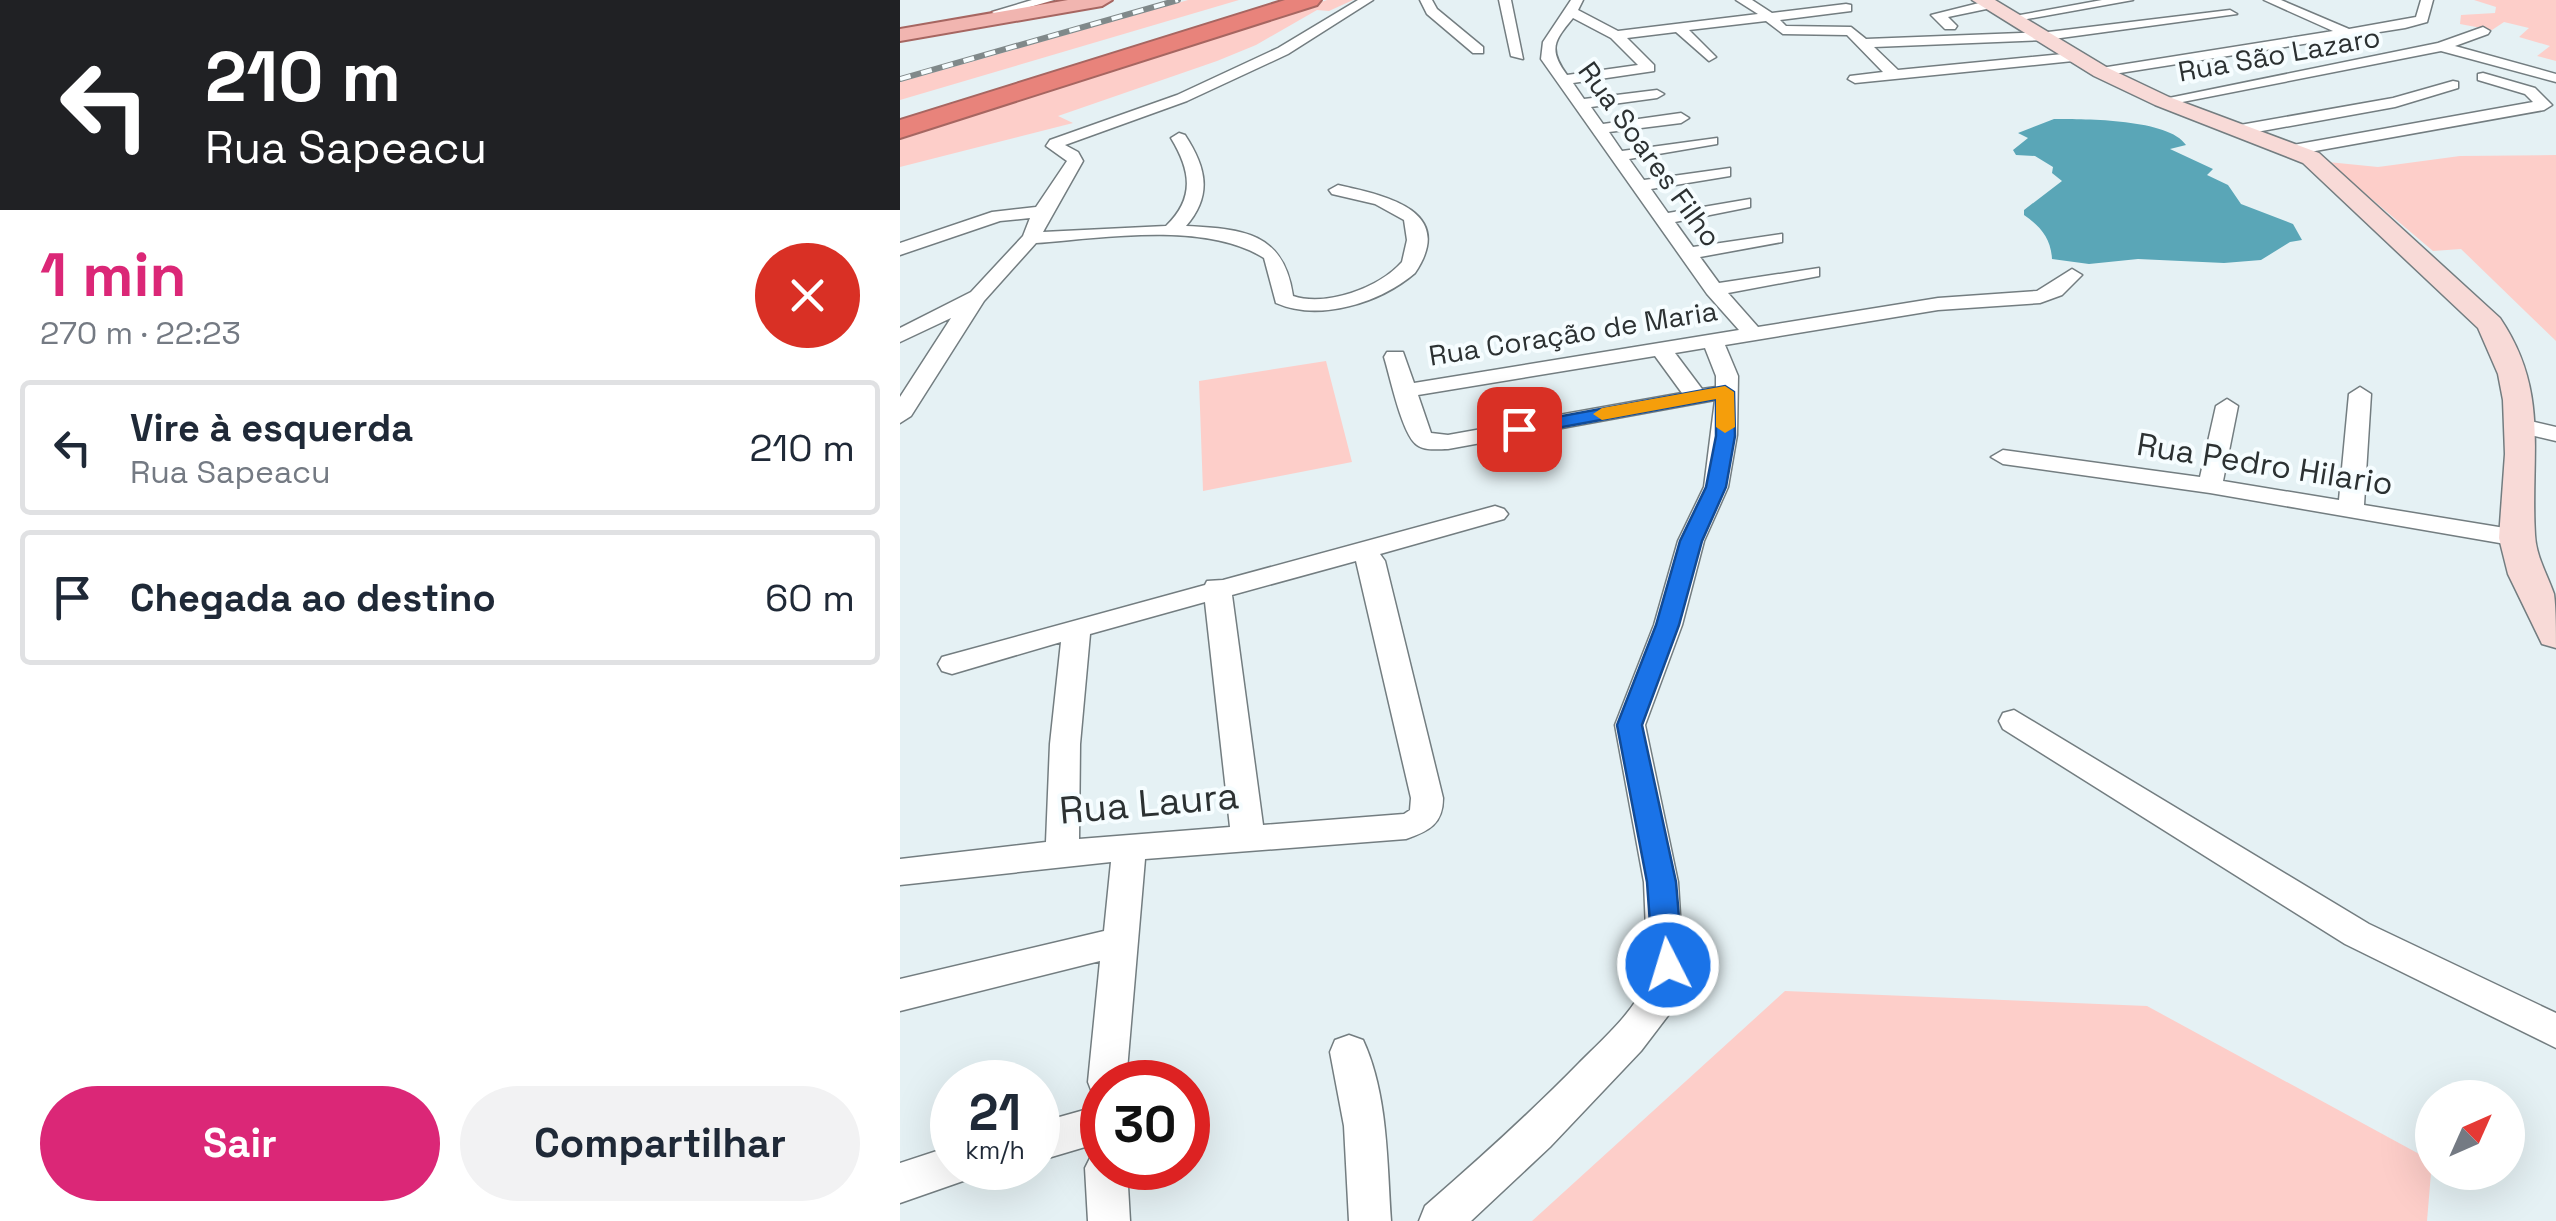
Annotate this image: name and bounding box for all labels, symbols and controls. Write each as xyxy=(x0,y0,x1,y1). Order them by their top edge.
street label: Rua São Lazaro xyxy=(2175,18,2383,90)
text: 210 m xyxy=(205,32,401,121)
icon: left xyxy=(40,40,170,170)
street label: Rua Soares Filho xyxy=(1571,54,1729,254)
text: Rua Sapeacu xyxy=(205,119,487,176)
text: 1 min xyxy=(40,237,187,314)
button: close xyxy=(755,243,860,348)
street label: Rua Coração de Maria xyxy=(1426,292,1720,374)
text: 270 m · 22:23 xyxy=(40,313,241,353)
pin xyxy=(1477,387,1562,472)
icon: arrive xyxy=(1492,402,1547,457)
text: Vire à esquerda xyxy=(130,404,413,452)
icon: left xyxy=(45,420,100,475)
text: 210 m xyxy=(749,424,855,472)
street label: Rua Pedro Hilario xyxy=(2134,424,2396,504)
text: Rua Sapeacu xyxy=(130,452,331,492)
icon: arrive xyxy=(45,570,100,625)
text: Chegada ao destino xyxy=(130,574,496,622)
text: 60 m xyxy=(765,574,855,622)
street label: Rua Laura xyxy=(1057,771,1241,835)
position arrow xyxy=(1616,913,1720,1017)
speed limit sign: 30 xyxy=(1080,1060,1210,1190)
north arrow xyxy=(2415,1080,2525,1190)
map controls xyxy=(2415,1080,2525,1190)
text: 21 xyxy=(969,1081,1021,1145)
button: Sair xyxy=(40,1086,440,1201)
button: Compartilhar xyxy=(460,1086,860,1201)
text: km/h xyxy=(965,1134,1025,1166)

